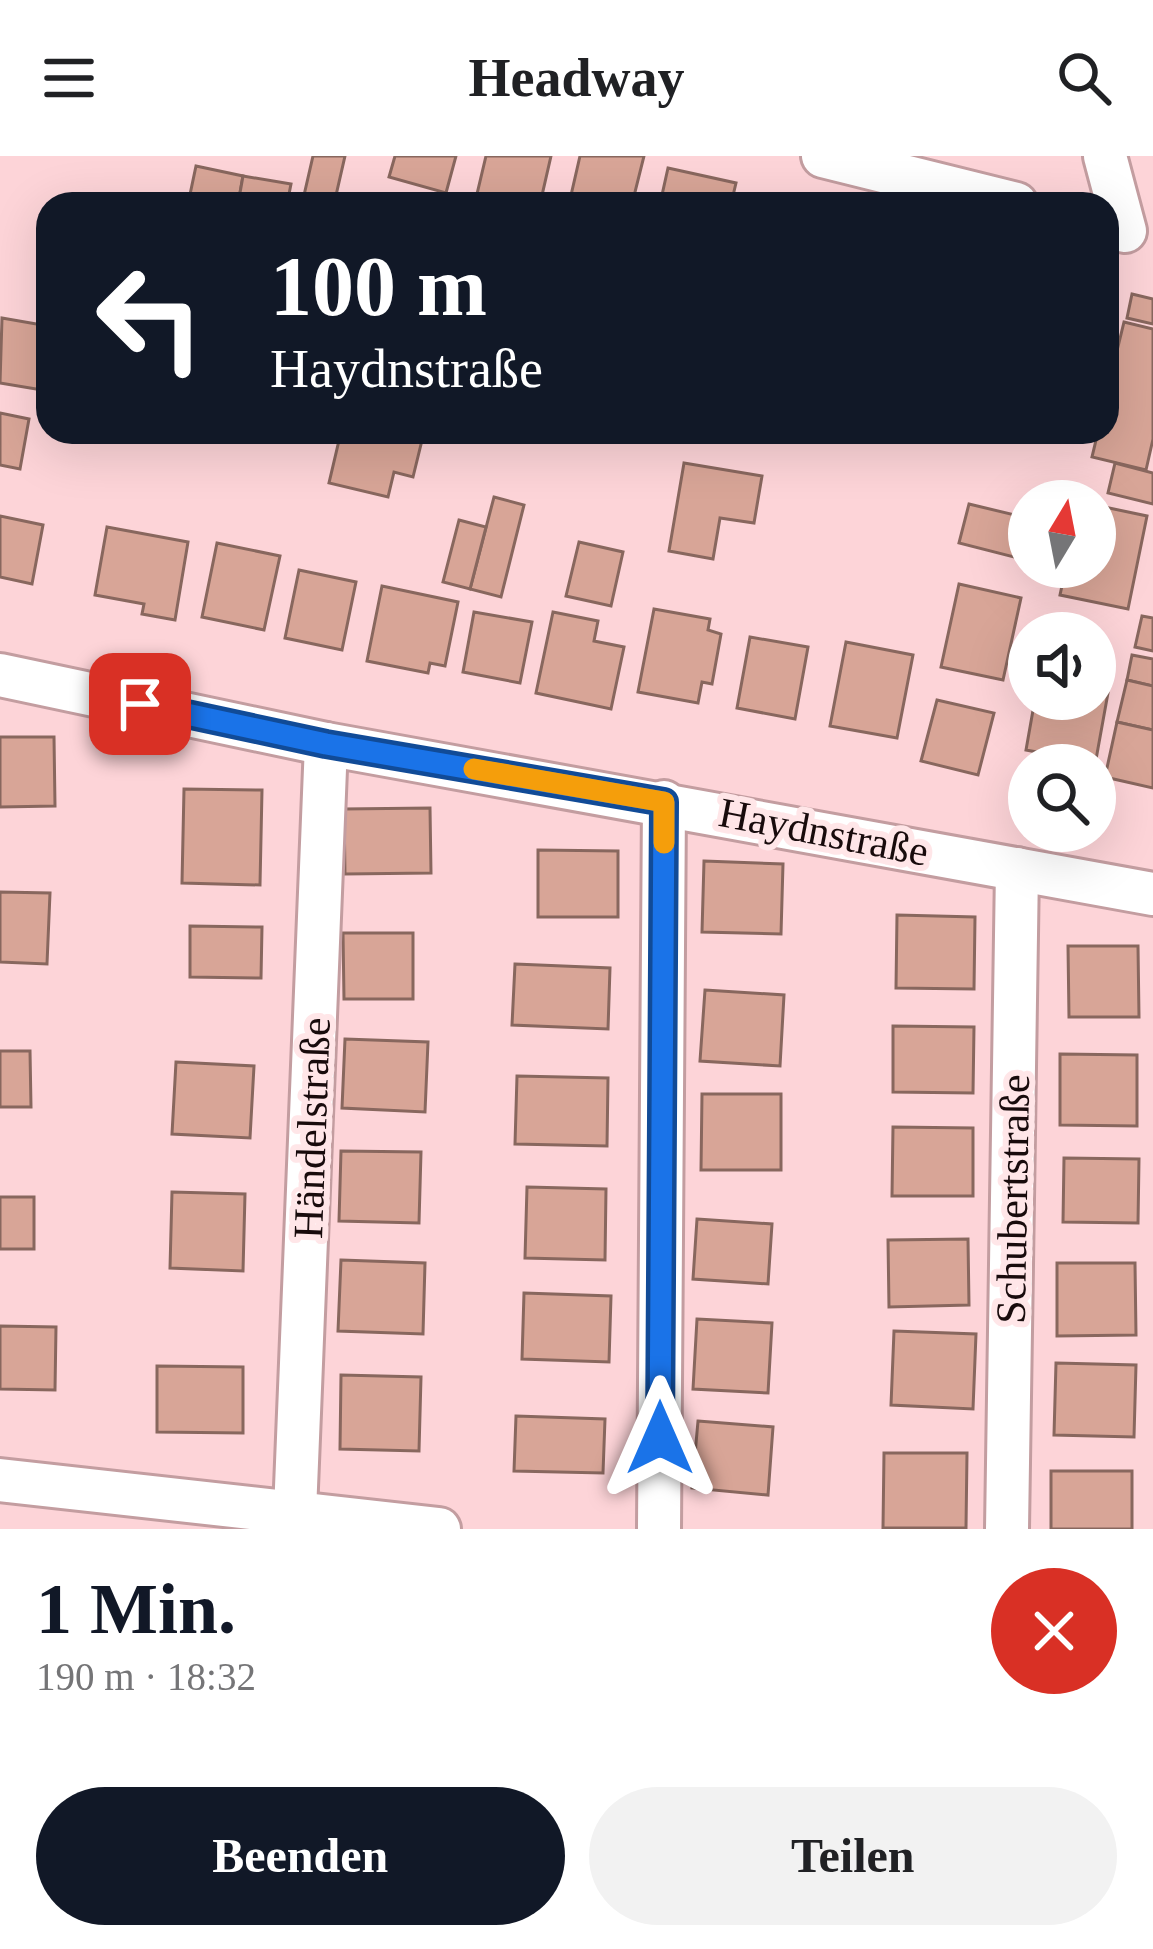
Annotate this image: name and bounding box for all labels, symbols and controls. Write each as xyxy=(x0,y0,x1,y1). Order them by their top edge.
icon: menu xyxy=(36,45,102,111)
icon: search xyxy=(1051,45,1117,111)
text: Headway xyxy=(469,48,685,108)
icon: left xyxy=(72,240,228,396)
text: 100 m xyxy=(270,240,487,333)
text: Haydnstraße xyxy=(270,339,543,399)
north arrow xyxy=(1008,480,1116,588)
map controls xyxy=(1008,480,1116,852)
button: sound xyxy=(1008,612,1116,720)
pin xyxy=(89,653,191,755)
icon: arrive xyxy=(107,671,173,737)
button: search xyxy=(1008,744,1116,852)
street label: Haydnstraße xyxy=(715,789,932,875)
street label: Händelstraße xyxy=(285,1017,339,1240)
street label: Schubertstraße xyxy=(988,1074,1038,1324)
position arrow xyxy=(597,1375,723,1501)
button: close xyxy=(991,1568,1117,1694)
text: 1 Min. xyxy=(36,1569,236,1649)
text: 190 m · 18:32 xyxy=(36,1655,256,1698)
button: Beenden xyxy=(36,1787,565,1925)
button: Teilen xyxy=(589,1787,1117,1925)

